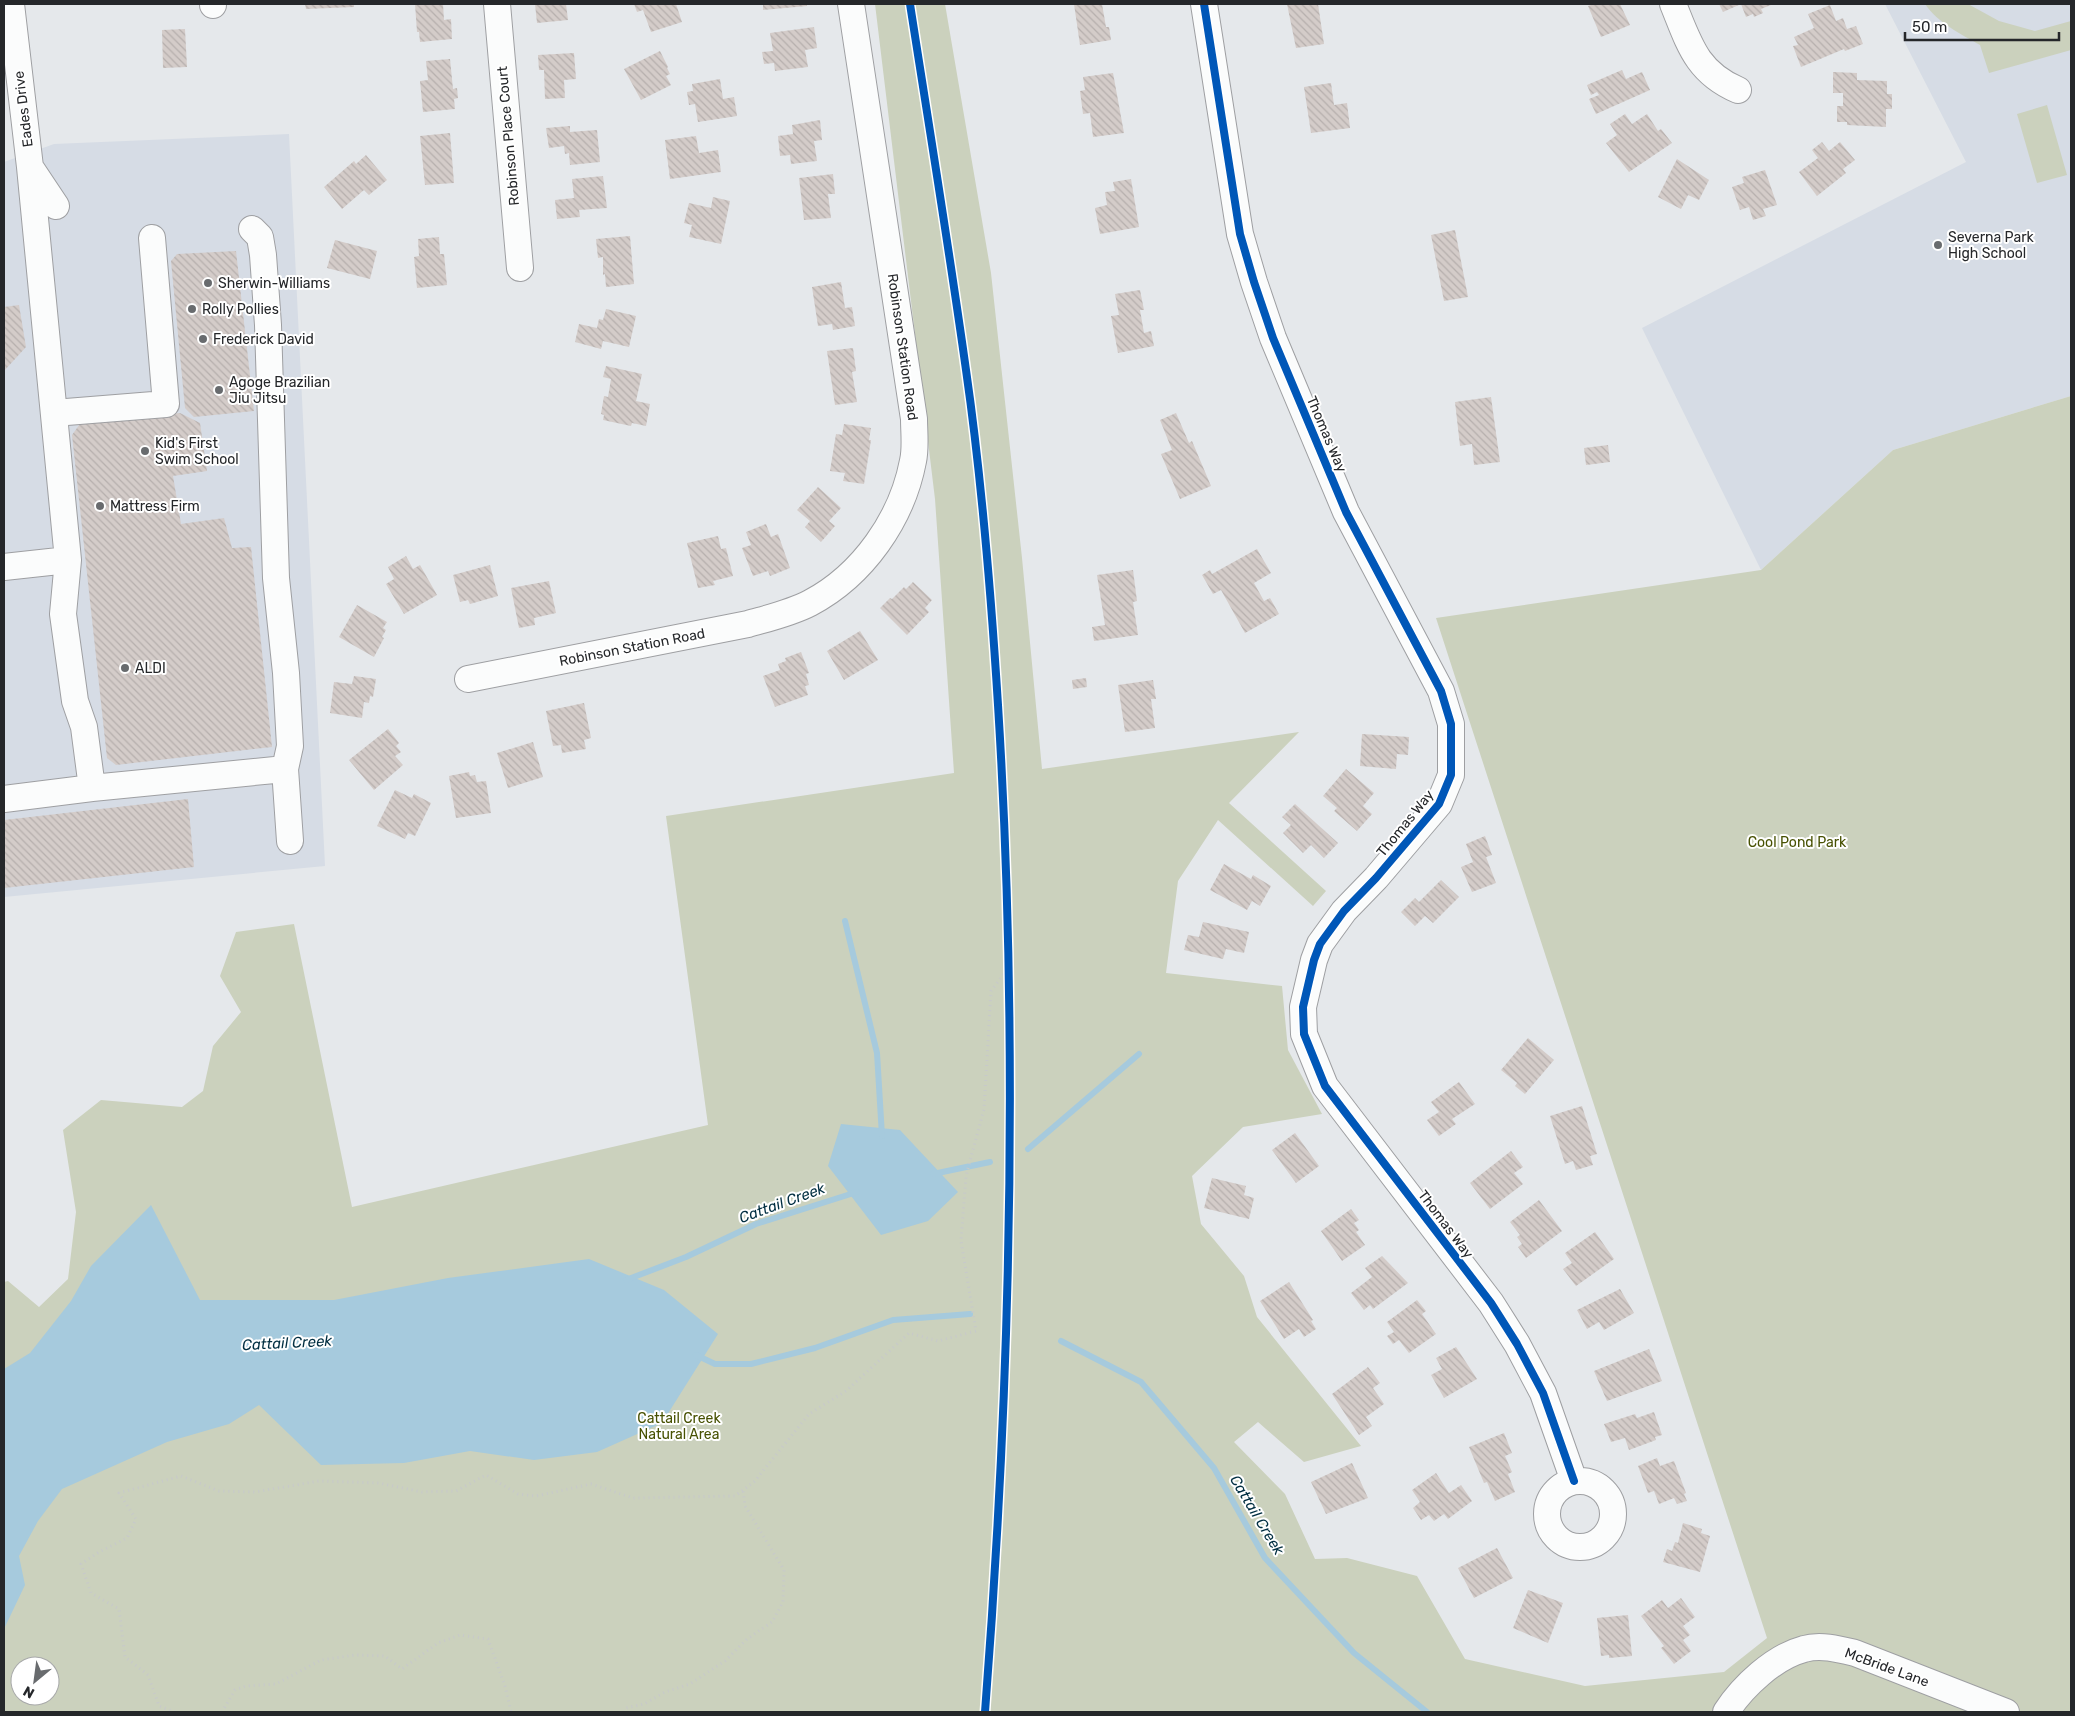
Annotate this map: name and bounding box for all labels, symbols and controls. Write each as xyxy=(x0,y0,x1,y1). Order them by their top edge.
scale bar xyxy=(1905,10,2059,42)
text: 50 m xyxy=(1912,18,1947,36)
street label: Robinson Place Court xyxy=(494,65,523,206)
street label: Eades Drive xyxy=(10,70,37,148)
place label: Severna Park High School xyxy=(1948,229,2034,262)
marker: Severna Park High School xyxy=(1932,239,1944,251)
street label: Robinson Station Road xyxy=(884,272,921,422)
place label: Sherwin-Williams xyxy=(218,275,330,292)
marker: Sherwin-Williams xyxy=(202,277,214,289)
place label: Rolly Pollies xyxy=(202,301,279,318)
marker: Rolly Pollies xyxy=(186,303,198,315)
place label: Frederick David xyxy=(213,331,314,348)
marker: Frederick David xyxy=(197,333,209,345)
place label: Agoge Brazilian Jiu Jitsu xyxy=(229,374,330,407)
marker: Agoge Brazilian Jiu Jitsu xyxy=(213,384,225,396)
street label: Thomas Way xyxy=(1303,394,1350,475)
place label: Kid's First Swim School xyxy=(155,435,239,468)
marker: Kid's First Swim School xyxy=(139,445,151,457)
place label: Mattress Firm xyxy=(110,498,200,515)
marker: Mattress Firm xyxy=(94,500,106,512)
street label: Robinson Station Road xyxy=(558,625,706,670)
place label: ALDI xyxy=(135,660,166,677)
marker: ALDI xyxy=(119,662,131,674)
street label: Thomas Way xyxy=(1373,786,1438,860)
park label: Cool Pond Park xyxy=(1748,834,1847,851)
water label: Cattail Creek xyxy=(737,1179,828,1227)
street label: Thomas Way xyxy=(1414,1187,1477,1262)
water label: Cattail Creek xyxy=(241,1332,333,1354)
park label: Cattail Creek Natural Area xyxy=(637,1410,721,1443)
water label: Cattail Creek xyxy=(1226,1472,1288,1559)
street label: McBride Lane xyxy=(1842,1644,1931,1691)
north arrow xyxy=(10,1656,60,1706)
text: N xyxy=(20,1682,37,1702)

